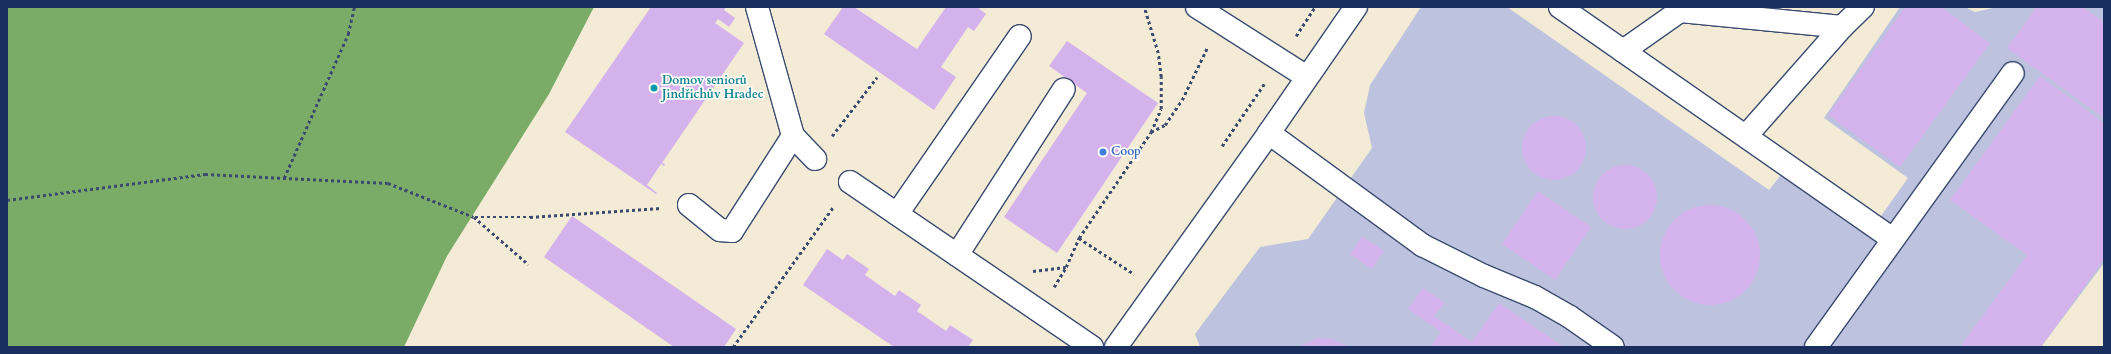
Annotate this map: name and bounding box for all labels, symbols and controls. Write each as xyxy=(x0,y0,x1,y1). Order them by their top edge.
place label: Domov seniorů Jindřichův Hradec xyxy=(662,74,764,102)
marker: Domov seniorů Jindřichův Hradec xyxy=(649,83,659,93)
place label: Coop xyxy=(1111,145,1141,159)
marker: Coop xyxy=(1098,147,1108,157)

